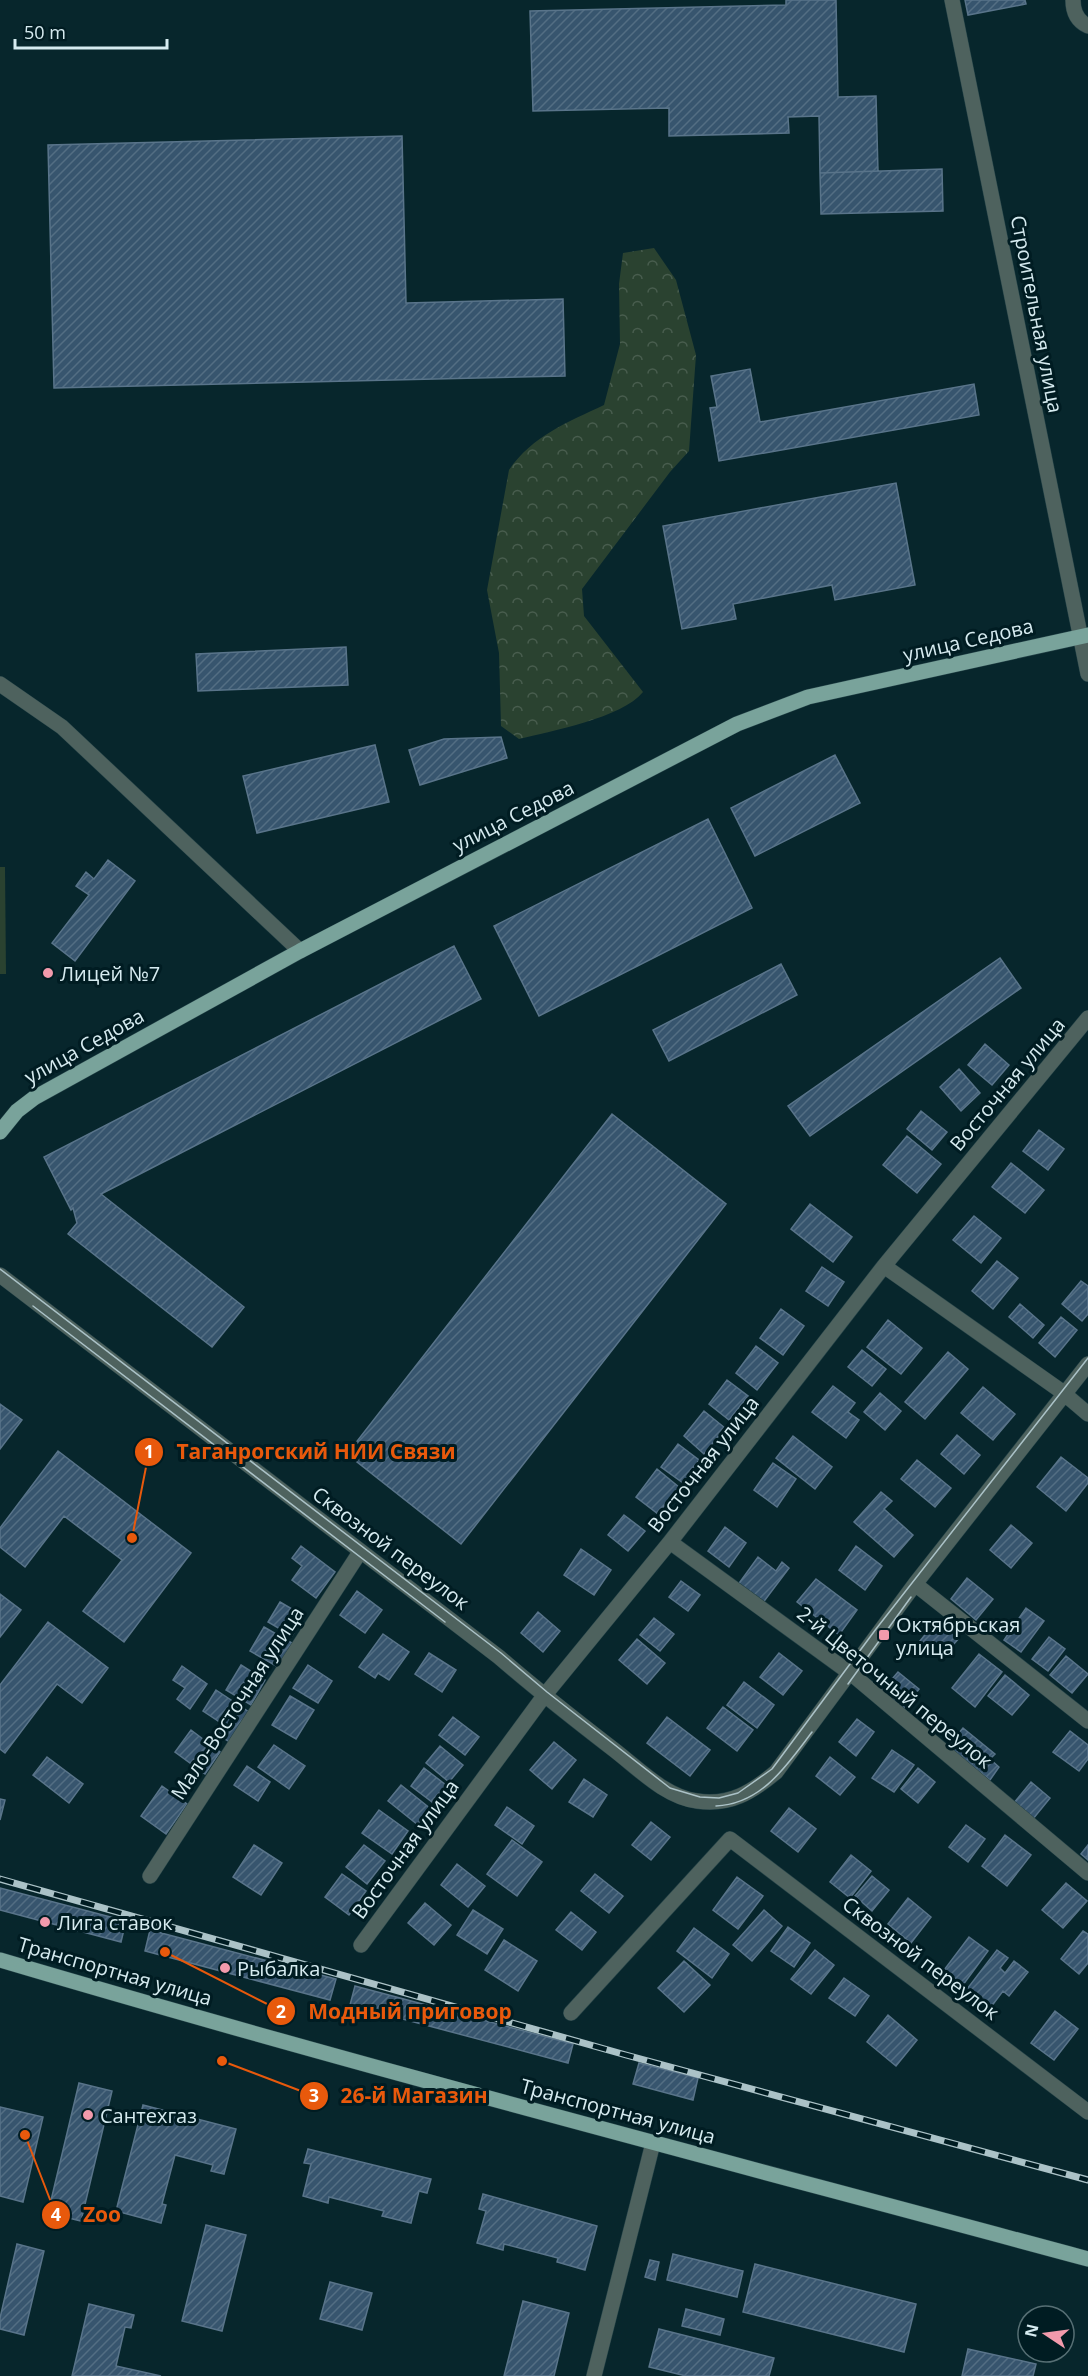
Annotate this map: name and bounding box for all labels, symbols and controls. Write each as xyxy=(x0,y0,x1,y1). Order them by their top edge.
scale bar xyxy=(15,12,166,50)
text: 50 m xyxy=(24,20,66,44)
street label: Строительная улица xyxy=(1005,213,1069,415)
street label: улица Седова xyxy=(900,612,1036,668)
street label: улица Седова xyxy=(448,774,578,858)
place label: Лицей №7 xyxy=(60,960,160,987)
marker: Лицей №7 xyxy=(41,966,55,980)
street label: улица Седова xyxy=(19,1002,149,1090)
street label: Восточная улица xyxy=(943,1012,1071,1156)
street label: Восточная улица xyxy=(641,1390,765,1538)
callout: Таганрогский НИИ Связи xyxy=(134,1433,467,1472)
text: Таганрогский НИИ Связи xyxy=(176,1437,456,1465)
text: 1 xyxy=(144,1439,154,1463)
street label: Сквозной переулок xyxy=(307,1480,475,1616)
street label: 2-й Цветочный переулок xyxy=(792,1600,999,1775)
street label: Мало-Восточная улица xyxy=(164,1601,310,1805)
place label: Октябрьская улица xyxy=(896,1611,1020,1661)
marker: Октябрьская улица xyxy=(877,1628,891,1642)
street label: Восточная улица xyxy=(345,1774,465,1924)
street label: Сквозной переулок xyxy=(837,1890,1005,2026)
place label: Лига ставок xyxy=(57,1909,173,1936)
marker: Лига ставок xyxy=(38,1915,52,1929)
street label: Транспортная улица xyxy=(15,1930,215,2012)
place label: Рыбалка xyxy=(237,1955,320,1982)
marker: Рыбалка xyxy=(218,1961,232,1975)
callout: Модный приговор xyxy=(266,1992,524,2031)
text: Модный приговор xyxy=(308,1997,512,2025)
text: 2 xyxy=(276,1999,286,2023)
street label: Транспортная улица xyxy=(518,2072,718,2150)
callout: 26-й Магазин xyxy=(299,2076,500,2115)
text: 26-й Магазин xyxy=(340,2081,488,2109)
text: 3 xyxy=(309,2083,319,2107)
place label: Сантехгаз xyxy=(100,2102,197,2129)
marker: Сантехгаз xyxy=(81,2108,95,2122)
callout: Zoo xyxy=(41,2195,133,2234)
text: Zoo xyxy=(83,2200,121,2228)
text: 4 xyxy=(51,2202,61,2226)
north arrow xyxy=(1016,2304,1076,2364)
text: N xyxy=(1019,2322,1044,2339)

